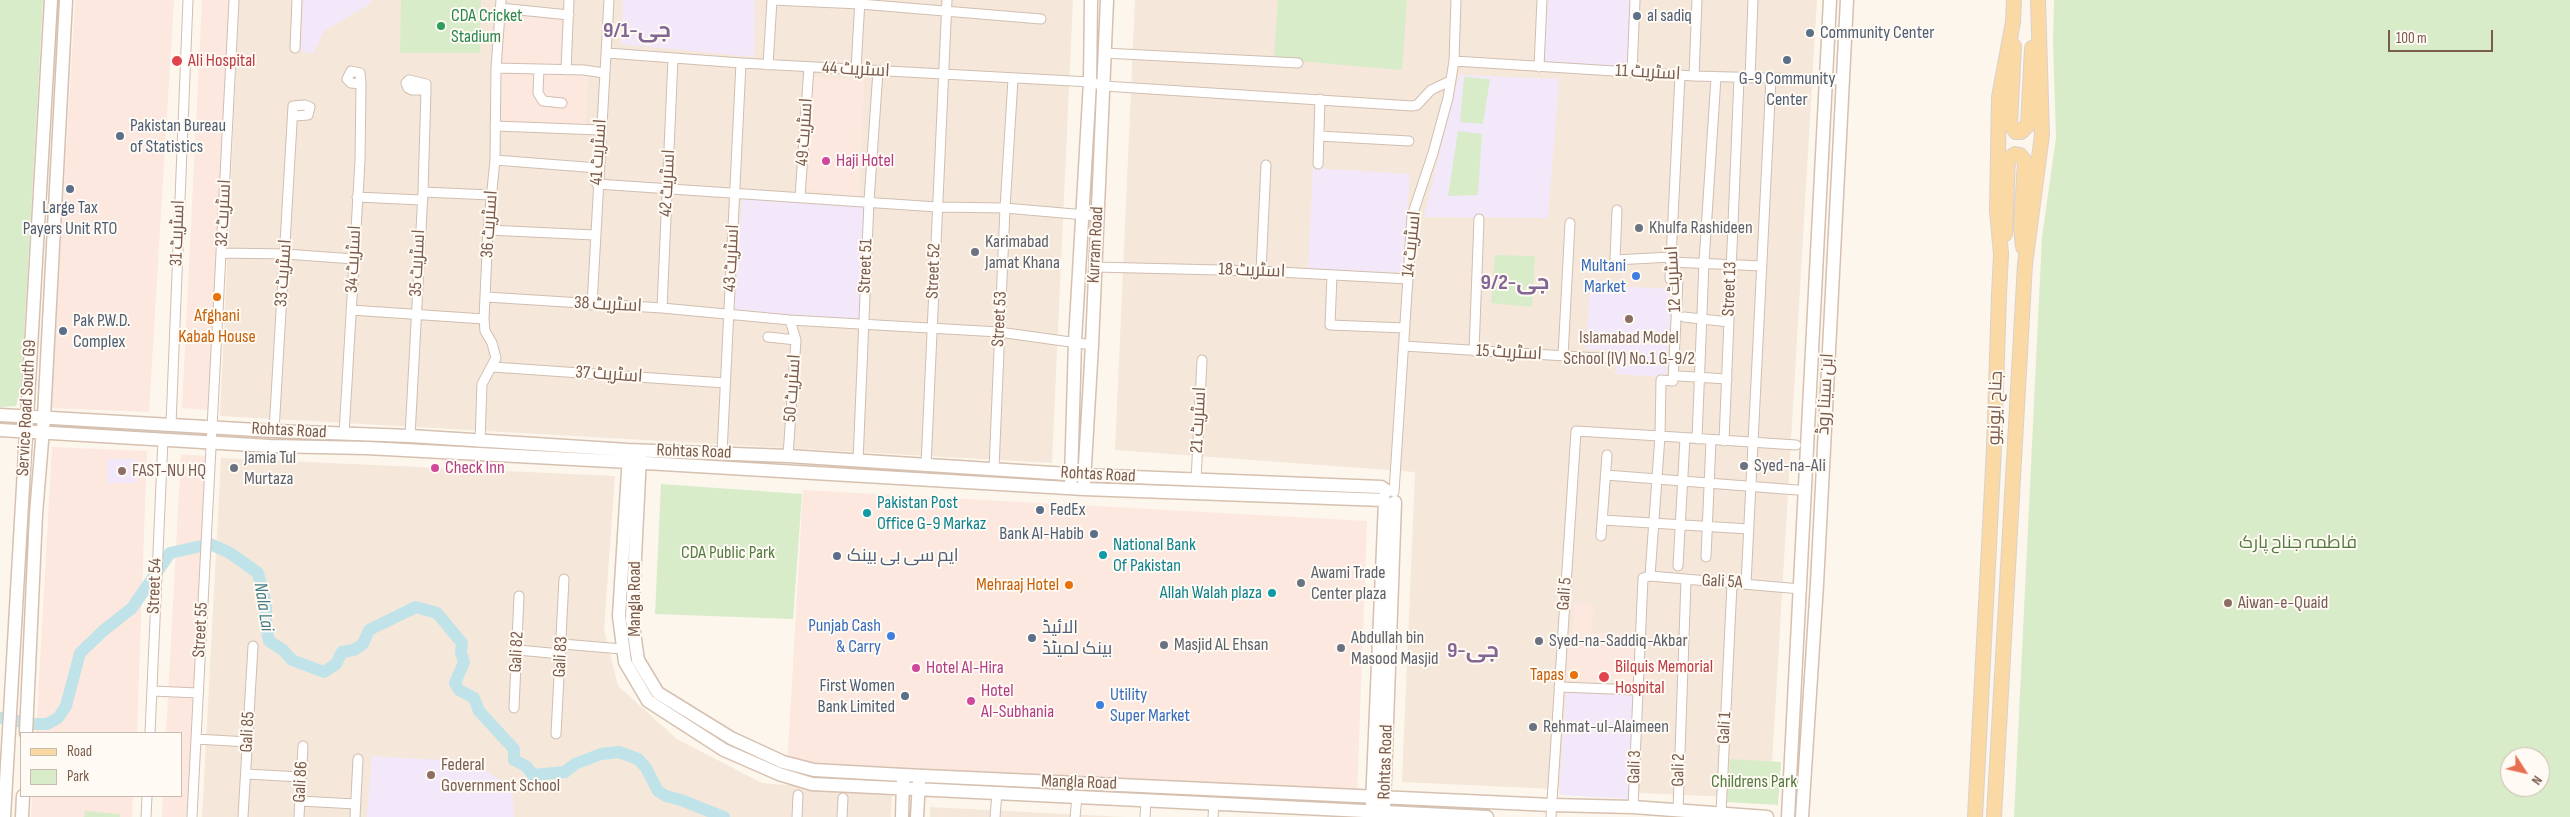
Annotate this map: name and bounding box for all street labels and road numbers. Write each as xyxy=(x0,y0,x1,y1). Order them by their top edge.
street label: اسٹریٹ 44 xyxy=(822,57,890,83)
street label: اسٹریٹ 11 xyxy=(1615,61,1681,85)
street label: اسٹریٹ 49 xyxy=(792,97,818,167)
street label: اسٹریٹ 41 xyxy=(586,118,612,186)
street label: اسٹریٹ 42 xyxy=(655,149,681,217)
street label: اسٹریٹ 32 xyxy=(211,179,237,247)
street label: اسٹریٹ 36 xyxy=(477,189,503,259)
street label: اسٹریٹ 31 xyxy=(166,199,190,267)
street label: Kurram Road xyxy=(1083,206,1109,284)
street label: اسٹریٹ 14 xyxy=(1398,210,1426,278)
street label: اسٹریٹ 43 xyxy=(719,224,745,292)
street label: اسٹریٹ 34 xyxy=(341,225,367,293)
street label: اسٹریٹ 35 xyxy=(405,229,431,297)
street label: اسٹریٹ 33 xyxy=(271,238,297,308)
street label: Street 51 xyxy=(854,238,878,294)
street label: Street 52 xyxy=(922,243,946,299)
street label: اسٹریٹ 12 xyxy=(1661,245,1687,313)
street label: اسٹریٹ 18 xyxy=(1218,259,1286,283)
street label: Street 13 xyxy=(1718,261,1742,317)
street label: Street 53 xyxy=(988,291,1012,347)
street label: اسٹریٹ 38 xyxy=(573,292,643,318)
street label: Service Road South G9 xyxy=(13,339,41,477)
street label: اسٹریٹ 15 xyxy=(1475,340,1543,366)
street label: اسٹریٹ 50 xyxy=(780,353,806,423)
street label: ابن سینا روڈ xyxy=(1813,353,1839,435)
street label: اسٹریٹ 37 xyxy=(575,362,643,388)
street label: جناح ایونیو xyxy=(1984,370,2008,446)
street label: اسٹریٹ 21 xyxy=(1186,386,1212,454)
street label: Rohtas Road xyxy=(251,418,327,444)
street label: Rohtas Road xyxy=(656,440,732,464)
street label: Rohtas Road xyxy=(1060,462,1136,488)
street label: Street 54 xyxy=(143,558,167,614)
street label: Mangla Road xyxy=(624,561,646,637)
street label: Gali 5A xyxy=(1701,570,1743,594)
street label: Gali 5 xyxy=(1553,577,1577,611)
street label: Street 55 xyxy=(189,602,213,658)
street label: Gali 82 xyxy=(505,631,529,673)
street label: Gali 83 xyxy=(549,636,573,678)
street label: Gali 85 xyxy=(236,711,260,753)
street label: Gali 1 xyxy=(1713,711,1737,745)
street label: Rohtas Road xyxy=(1374,724,1398,800)
street label: Gali 3 xyxy=(1624,750,1646,784)
street label: Gali 2 xyxy=(1668,753,1690,787)
street label: Gali 86 xyxy=(289,761,313,803)
street label: Mangla Road xyxy=(1041,771,1117,795)

